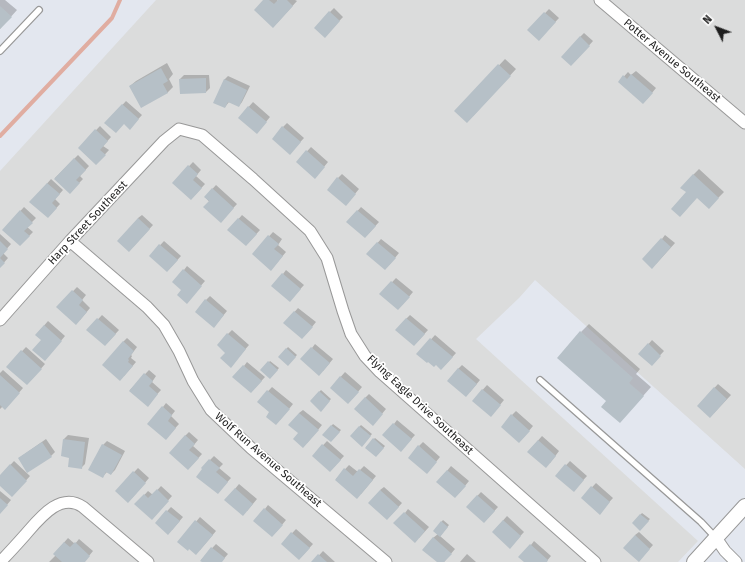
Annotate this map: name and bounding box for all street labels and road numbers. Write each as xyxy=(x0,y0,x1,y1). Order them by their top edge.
street label: Potter Avenue Southeast xyxy=(621,16,723,106)
street label: Harp Street Southeast xyxy=(46,178,130,268)
street label: Flying Eagle Drive Southeast xyxy=(364,352,476,458)
street label: Wolf Run Avenue Southeast xyxy=(212,410,324,510)

